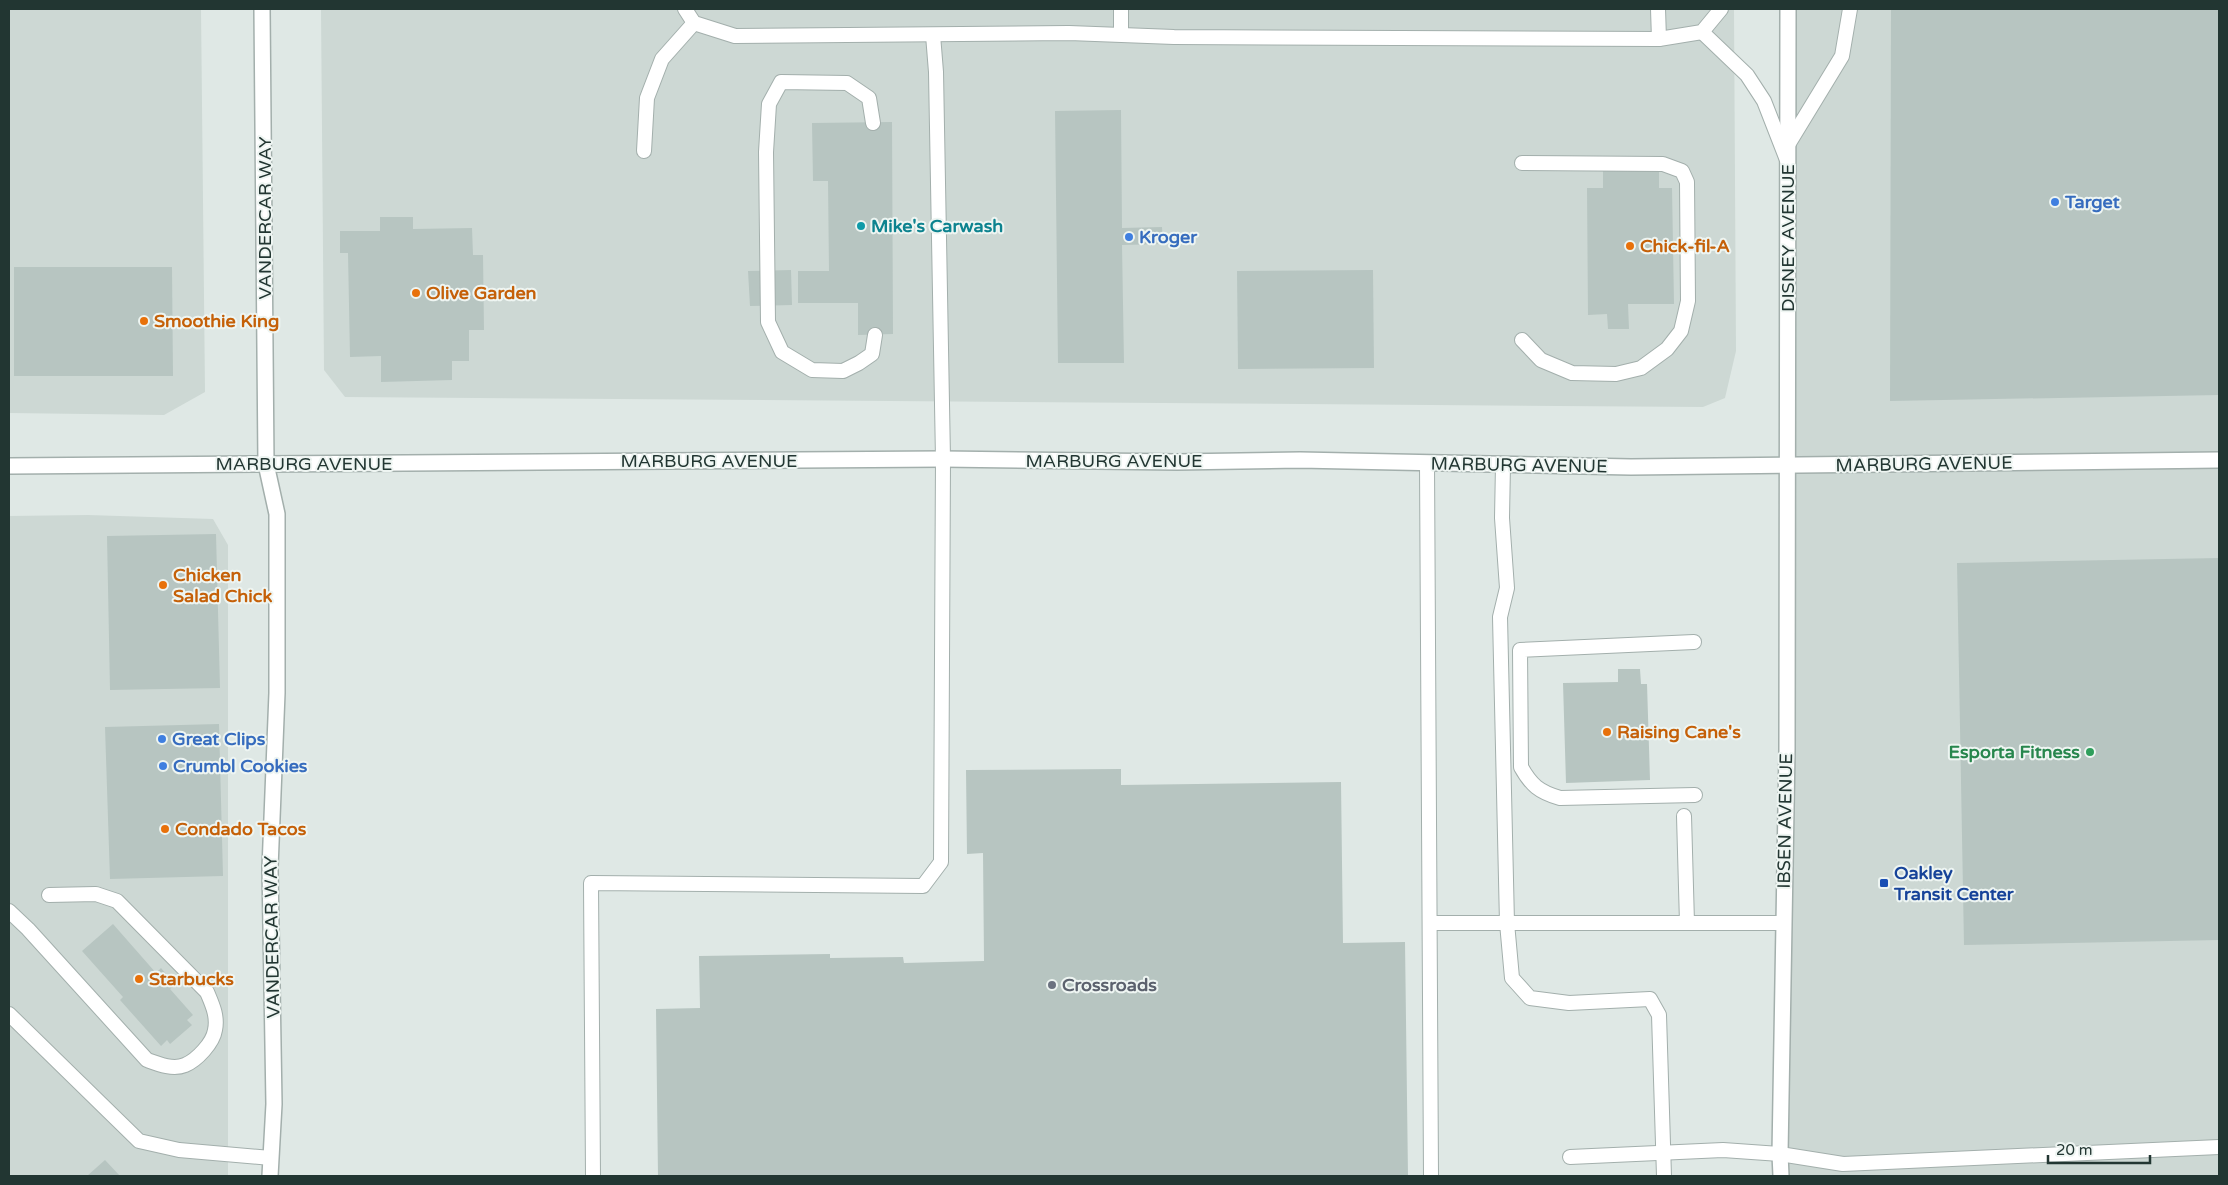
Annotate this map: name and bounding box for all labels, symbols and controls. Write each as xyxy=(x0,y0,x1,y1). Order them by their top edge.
street label: VANDERCAR WAY xyxy=(254,136,276,299)
street label: DISNEY AVENUE xyxy=(1777,164,1799,312)
place label: Target xyxy=(2064,191,2120,213)
marker: Target xyxy=(2049,196,2061,208)
place label: Mike's Carwash xyxy=(871,215,1003,237)
marker: Mike's Carwash xyxy=(855,220,867,232)
place label: Kroger xyxy=(1139,226,1198,248)
marker: Kroger xyxy=(1123,231,1135,243)
place label: Chick-fil-A xyxy=(1640,235,1730,257)
marker: Chick-fil-A xyxy=(1624,240,1636,252)
place label: Olive Garden xyxy=(426,282,537,304)
marker: Olive Garden xyxy=(410,287,422,299)
place label: Smoothie King xyxy=(154,310,279,332)
marker: Smoothie King xyxy=(138,315,150,327)
street label: MARBURG AVENUE xyxy=(620,450,798,472)
street label: MARBURG AVENUE xyxy=(1025,450,1203,472)
street label: MARBURG AVENUE xyxy=(1835,451,2013,477)
street label: MARBURG AVENUE xyxy=(1430,452,1608,478)
street label: MARBURG AVENUE xyxy=(215,453,393,475)
place label: Chicken Salad Chick xyxy=(173,564,272,607)
marker: Chicken Salad Chick xyxy=(157,579,169,591)
place label: Raising Cane's xyxy=(1617,721,1741,743)
marker: Raising Cane's xyxy=(1601,726,1613,738)
place label: Great Clips xyxy=(172,728,266,750)
marker: Great Clips xyxy=(156,733,168,745)
place label: Esporta Fitness xyxy=(1949,741,2080,763)
marker: Esporta Fitness xyxy=(2084,746,2096,758)
street label: IBSEN AVENUE xyxy=(1773,753,1797,889)
place label: Crumbl Cookies xyxy=(173,755,308,777)
marker: Crumbl Cookies xyxy=(157,760,169,772)
place label: Condado Tacos xyxy=(175,818,307,840)
marker: Condado Tacos xyxy=(159,823,171,835)
street label: VANDERCAR WAY xyxy=(260,855,284,1019)
place label: Oakley Transit Center xyxy=(1893,862,2015,905)
marker: Oakley Transit Center xyxy=(1878,877,1890,889)
place label: Starbucks xyxy=(149,968,234,990)
marker: Starbucks xyxy=(133,973,145,985)
place label: Crossroads xyxy=(1062,974,1157,996)
marker: Crossroads xyxy=(1046,979,1058,991)
scale bar xyxy=(2048,1132,2150,1164)
text: 20 m xyxy=(2056,1141,2093,1159)

